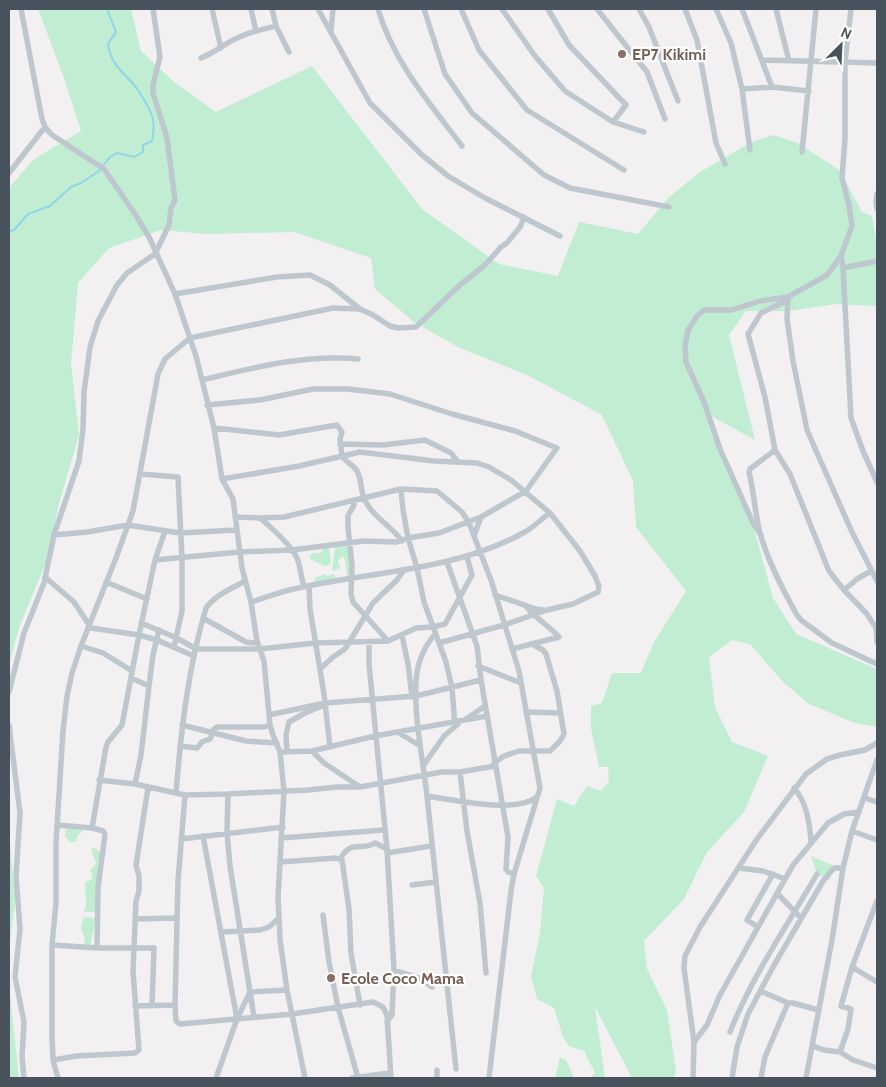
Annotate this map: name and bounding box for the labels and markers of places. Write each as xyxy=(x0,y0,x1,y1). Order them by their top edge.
place label: EP7 Kikimi xyxy=(632,45,706,64)
marker: EP7 Kikimi xyxy=(616,48,628,60)
place label: Ecole Coco Mama xyxy=(341,969,464,988)
marker: Ecole Coco Mama xyxy=(325,972,337,984)

